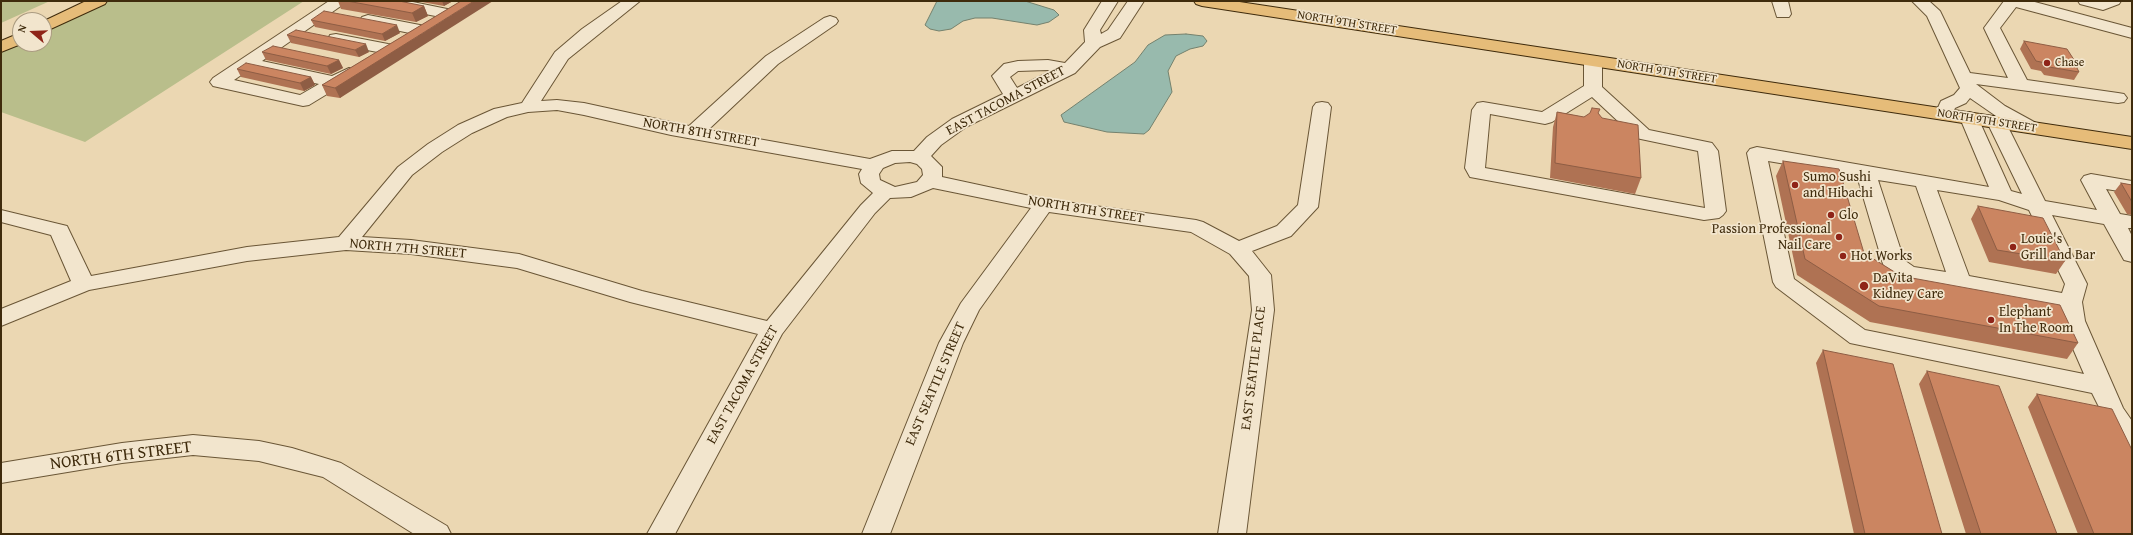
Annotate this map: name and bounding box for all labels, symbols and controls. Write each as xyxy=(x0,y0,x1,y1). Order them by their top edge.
street label: NORTH 9TH STREET xyxy=(1296,8,1398,38)
north arrow xyxy=(12,12,52,52)
text: N xyxy=(13,22,30,35)
place label: Chase xyxy=(2055,56,2084,70)
street label: NORTH 9TH STREET xyxy=(1616,57,1718,87)
marker: Chase xyxy=(2042,58,2052,68)
street label: EAST TACOMA STREET xyxy=(944,62,1068,140)
street label: NORTH 9TH STREET xyxy=(1936,106,2038,136)
street label: NORTH 8TH STREET xyxy=(642,115,760,151)
place label: Sumo Sushi and Hibachi xyxy=(1803,169,1873,202)
marker: Sumo Sushi and Hibachi xyxy=(1790,180,1800,190)
street label: NORTH 8TH STREET xyxy=(1027,193,1145,227)
place label: Glo xyxy=(1839,207,1858,223)
marker: Glo xyxy=(1826,210,1836,220)
place label: Passion Professional Nail Care xyxy=(1712,221,1831,254)
place label: Louie's Grill and Bar xyxy=(2021,231,2095,264)
marker: Passion Professional Nail Care xyxy=(1834,232,1844,242)
street label: NORTH 7TH STREET xyxy=(349,236,467,262)
marker: Louie's Grill and Bar xyxy=(2008,242,2018,252)
place label: Hot Works xyxy=(1851,248,1912,264)
marker: Hot Works xyxy=(1838,251,1848,261)
place label: DaVita Kidney Care xyxy=(1873,270,1944,302)
marker: DaVita Kidney Care xyxy=(1858,280,1870,292)
place label: Elephant In The Room xyxy=(1999,304,2073,336)
street label: EAST SEATTLE PLACE xyxy=(1238,305,1270,431)
marker: Elephant In The Room xyxy=(1986,315,1996,325)
street label: EAST SEATTLE STREET xyxy=(902,320,970,448)
street label: EAST TACOMA STREET xyxy=(704,323,782,447)
street label: NORTH 6TH STREET xyxy=(49,437,193,475)

